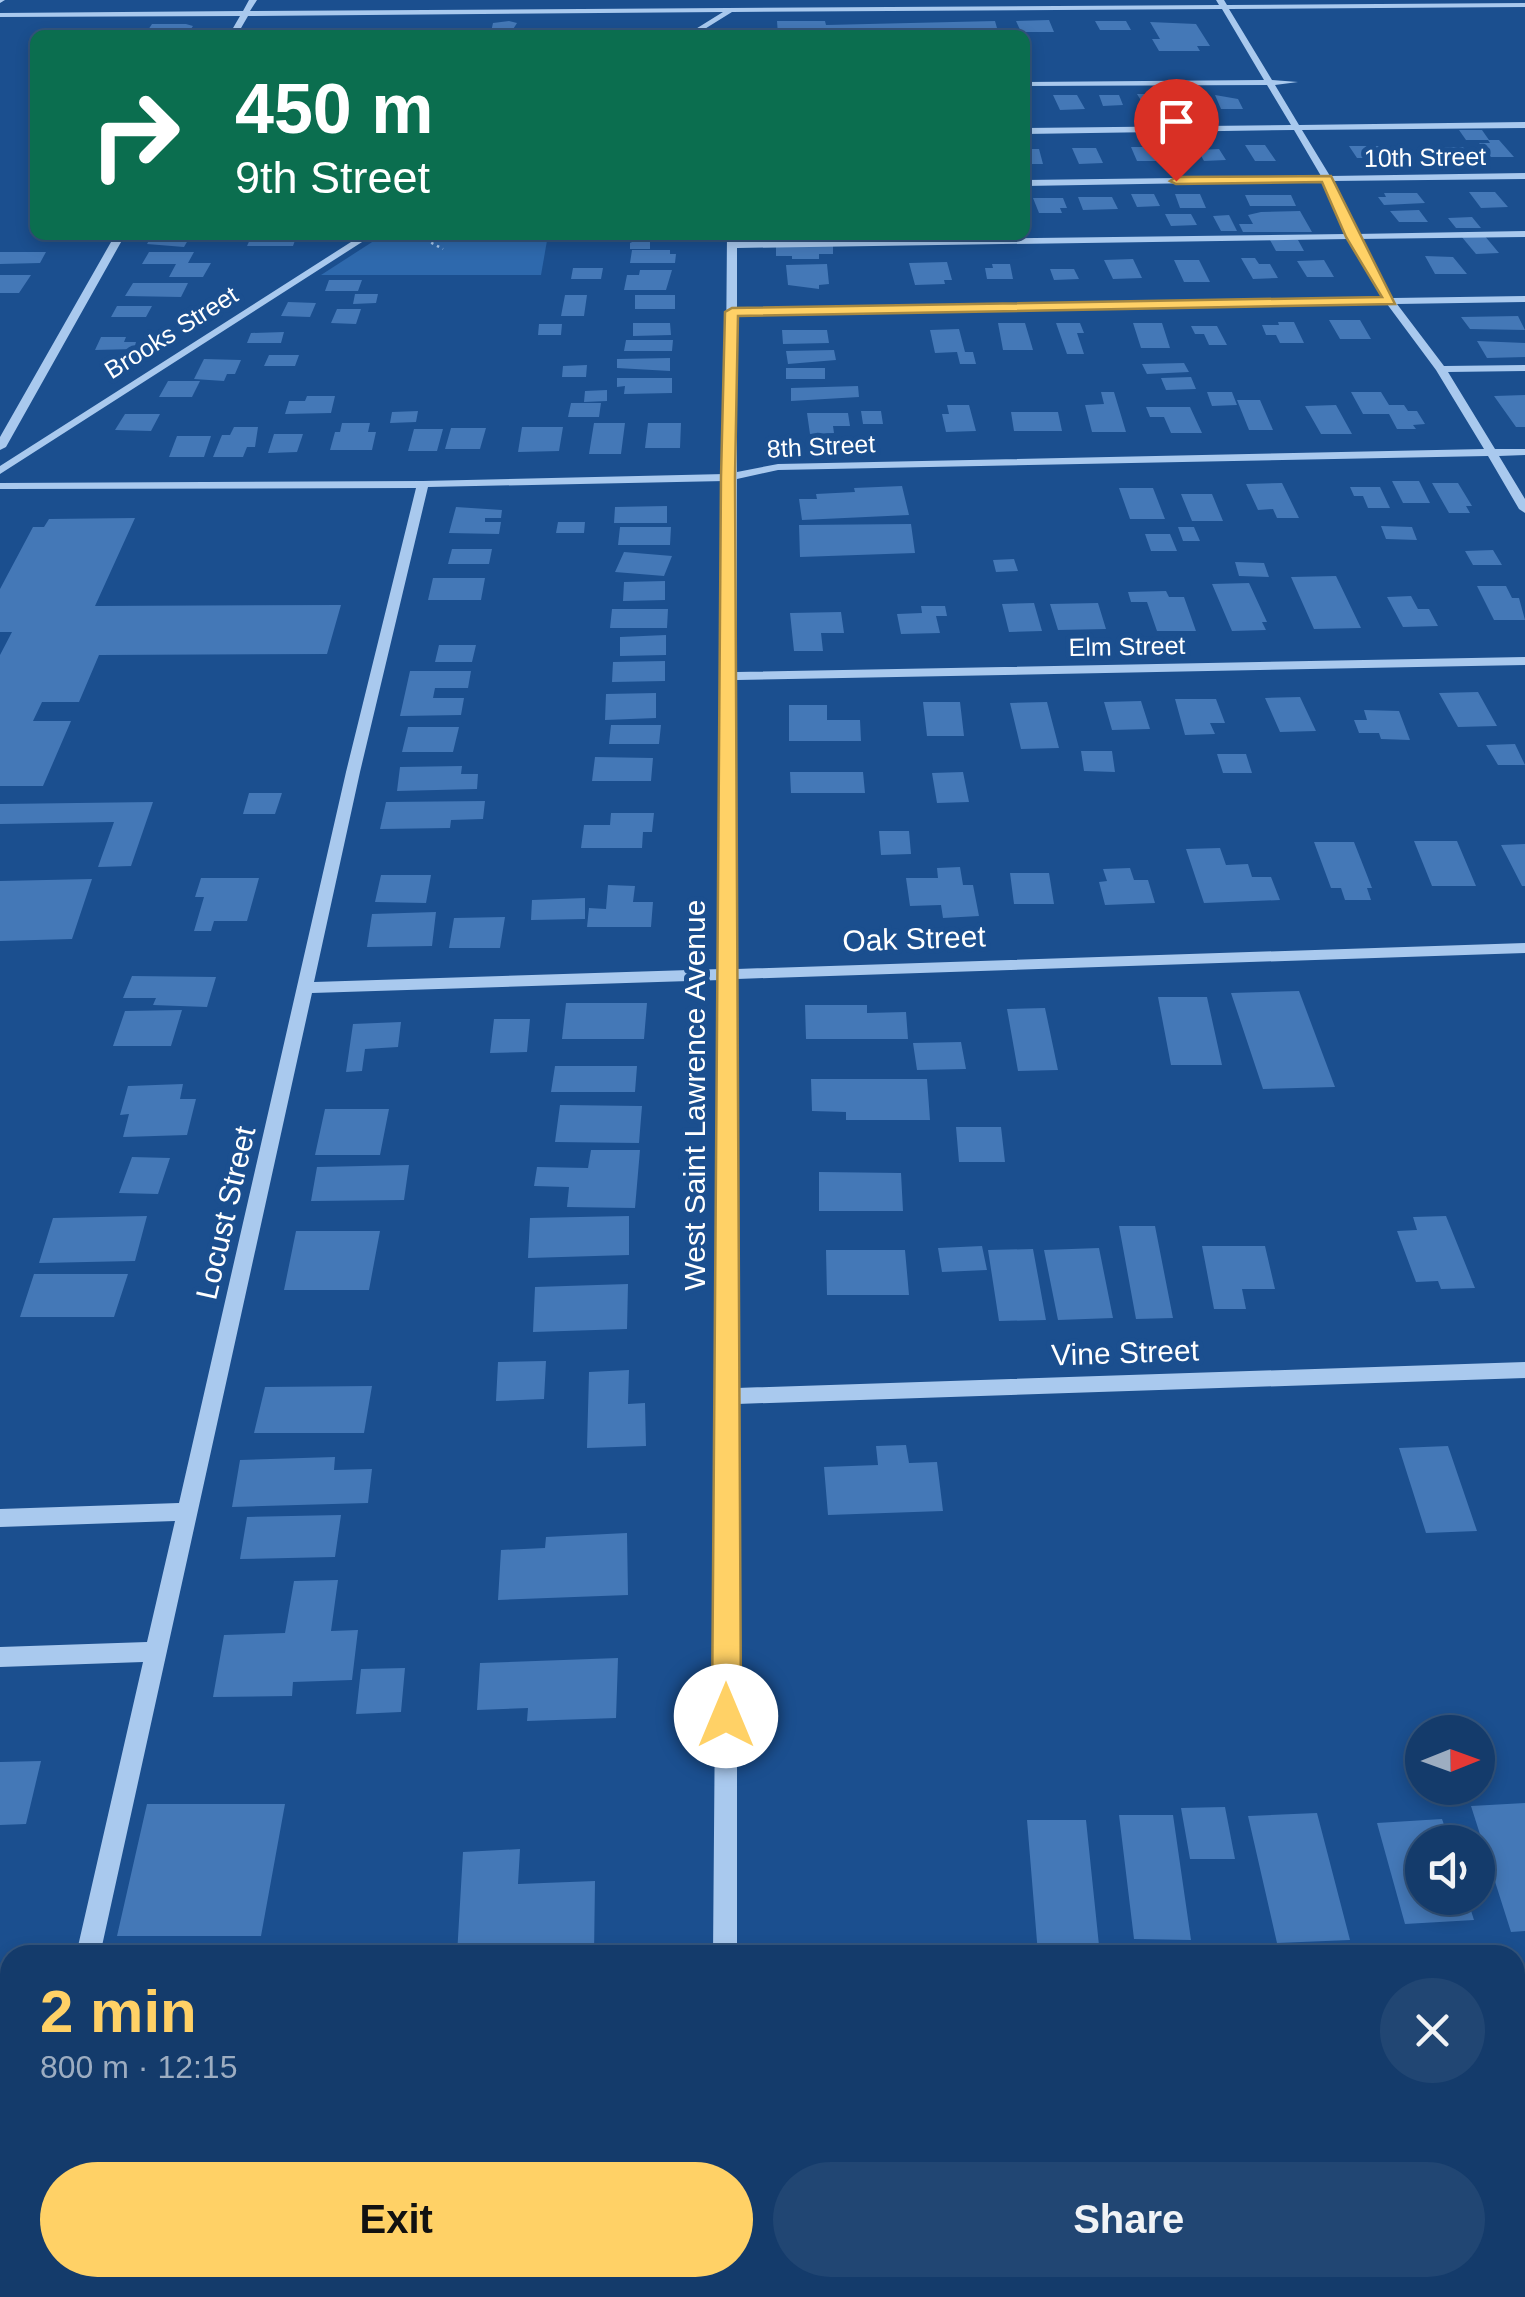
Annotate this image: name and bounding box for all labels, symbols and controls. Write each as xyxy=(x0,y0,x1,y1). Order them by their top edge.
icon: right xyxy=(70,70,200,200)
text: 450 m xyxy=(235,70,433,148)
pin xyxy=(1134,79,1219,182)
icon: arrive xyxy=(1149,94,1204,149)
street label: 10th Street xyxy=(1364,142,1486,172)
text: 9th Street xyxy=(235,152,430,203)
street label: Brooks Street xyxy=(99,280,243,384)
street label: 8th Street xyxy=(766,429,876,463)
street label: Elm Street xyxy=(1068,631,1186,661)
street label: West Saint Lawrence Avenue xyxy=(678,900,711,1290)
street label: Oak Street xyxy=(842,919,987,957)
street label: Locust Street xyxy=(190,1122,262,1303)
street label: Vine Street xyxy=(1051,1333,1200,1372)
position arrow xyxy=(674,1664,778,1768)
north arrow xyxy=(1405,1715,1495,1805)
map controls xyxy=(1405,1715,1495,1915)
button: sound xyxy=(1405,1825,1495,1915)
text: 2 min xyxy=(40,1978,197,2045)
button: close xyxy=(1380,1978,1485,2083)
text: 800 m · 12:15 xyxy=(40,2049,237,2085)
button: Exit xyxy=(40,2162,753,2277)
button: Share xyxy=(773,2162,1485,2277)

